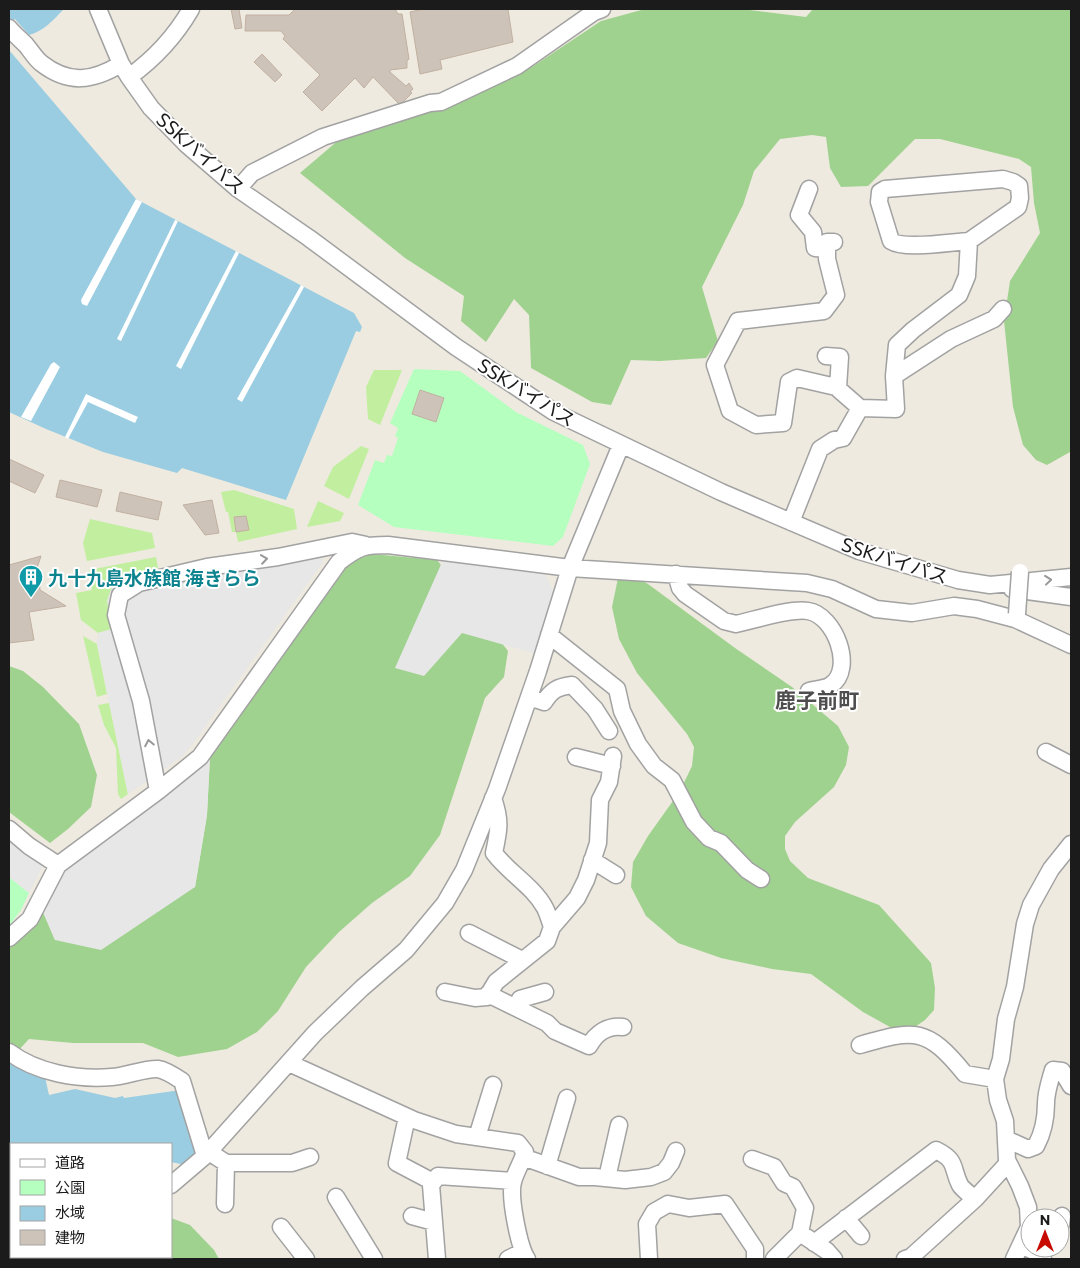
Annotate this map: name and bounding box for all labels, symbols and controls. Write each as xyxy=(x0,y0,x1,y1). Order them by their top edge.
street label: SSKバイパス xyxy=(152,107,250,199)
street label: SSKバイパス xyxy=(474,353,580,431)
street label: SSKバイパス xyxy=(839,532,951,588)
one-way arrow xyxy=(260,554,268,565)
building icon: 九十九島水族館 海きらら xyxy=(18,564,44,598)
place label: 九十九島水族館 海きらら xyxy=(48,566,261,589)
one-way arrow xyxy=(1044,574,1052,585)
district label: 鹿子前町 xyxy=(775,687,859,712)
one-way arrow xyxy=(144,739,155,748)
legend xyxy=(10,1143,172,1258)
text: 道路 xyxy=(55,1153,85,1171)
text: 公園 xyxy=(55,1178,85,1196)
text: 水域 xyxy=(55,1203,85,1221)
north arrow xyxy=(1020,1208,1070,1258)
text: N xyxy=(1040,1211,1050,1228)
text: 建物 xyxy=(55,1228,85,1246)

